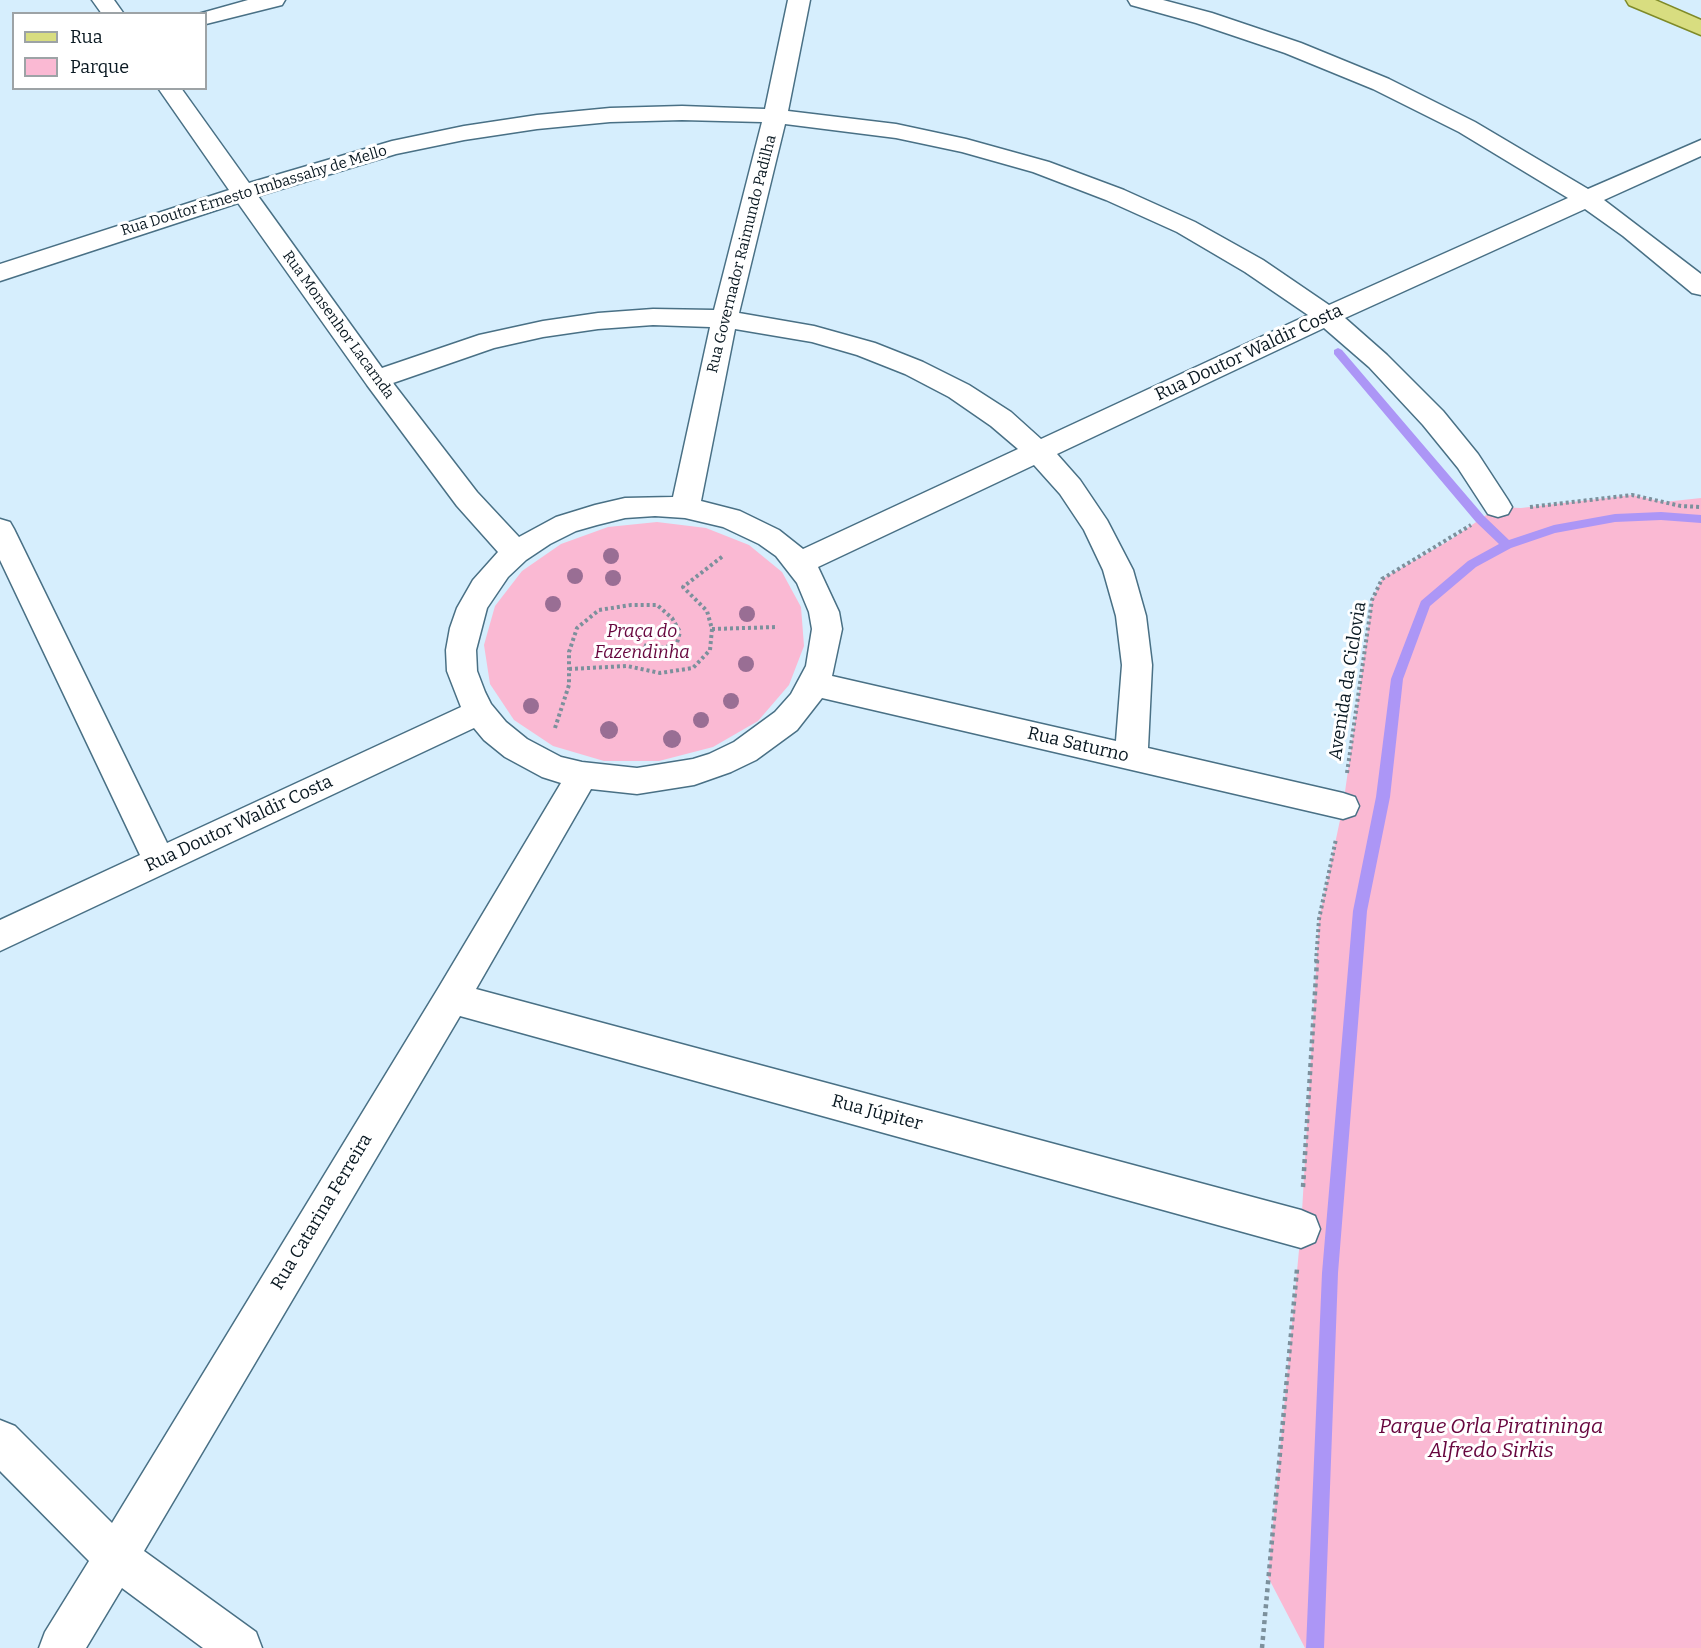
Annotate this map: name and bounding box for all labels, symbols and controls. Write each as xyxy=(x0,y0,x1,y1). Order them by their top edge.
legend xyxy=(12,12,207,90)
text: Rua xyxy=(70,26,103,48)
text: Parque xyxy=(70,56,129,78)
street label: Rua Governador Raimundo Padilha xyxy=(704,133,780,375)
street label: Rua Doutor Ernesto Imbassahy de Mello xyxy=(119,142,389,240)
street label: Rua Monsenhor Lacarnda xyxy=(278,247,398,403)
street label: Rua Doutor Waldir Costa xyxy=(1152,300,1346,406)
street label: Avenida da Ciclovia xyxy=(1325,600,1371,762)
park label: Praça do Fazendinha xyxy=(594,621,690,664)
street label: Rua Saturno xyxy=(1025,723,1131,767)
street label: Rua Doutor Waldir Costa xyxy=(142,771,336,877)
street label: Rua Júpiter xyxy=(829,1091,925,1135)
street label: Rua Catarina Ferreira xyxy=(267,1130,377,1294)
park label: Parque Orla Piratininga Alfredo Sirkis xyxy=(1379,1414,1603,1464)

